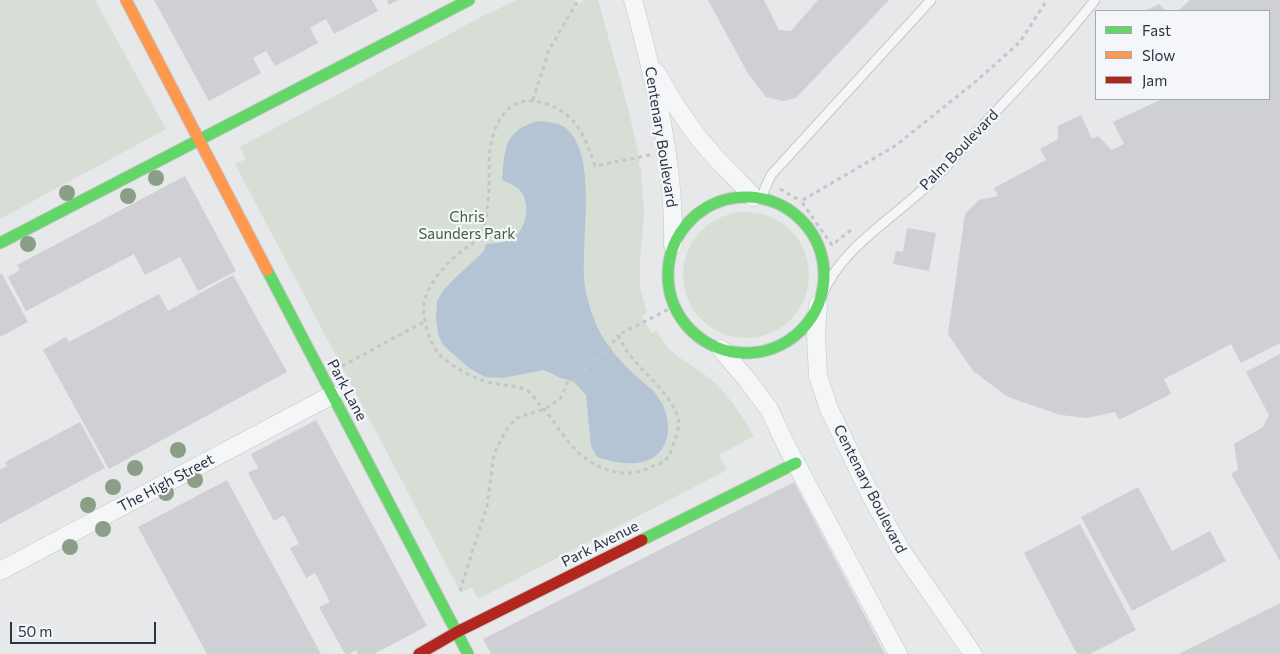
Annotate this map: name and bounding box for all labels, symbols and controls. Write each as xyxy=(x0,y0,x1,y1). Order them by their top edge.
legend xyxy=(1095,10,1270,100)
text: Fast xyxy=(1142,21,1171,39)
text: Slow xyxy=(1142,46,1175,64)
street label: Centenary Boulevard xyxy=(641,65,681,209)
text: Jam xyxy=(1142,71,1167,89)
street label: Palm Boulevard xyxy=(916,106,1002,194)
park label: Chris Saunders Park xyxy=(418,208,516,243)
street label: Park Lane xyxy=(323,356,371,424)
street label: Centenary Boulevard xyxy=(830,422,910,556)
street label: The High Street xyxy=(115,450,217,516)
street label: Park Avenue xyxy=(558,517,642,571)
scale bar xyxy=(12,612,159,644)
text: 50 m xyxy=(18,622,52,640)

